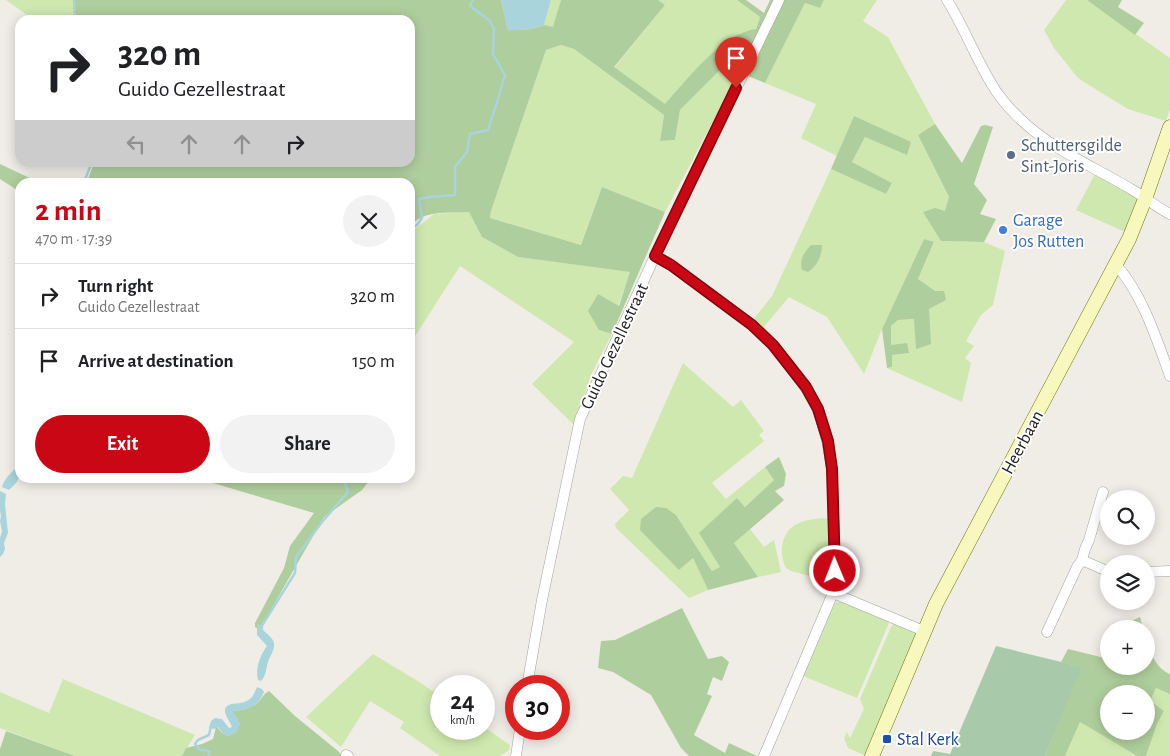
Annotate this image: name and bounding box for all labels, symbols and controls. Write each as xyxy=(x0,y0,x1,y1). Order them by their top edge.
icon: right xyxy=(35,35,100,100)
text: 320 m xyxy=(118,37,201,72)
pin xyxy=(715,37,757,88)
icon: arrive xyxy=(722,44,750,72)
text: Guido Gezellestraat xyxy=(118,78,285,100)
icon: left xyxy=(122,130,150,158)
icon: ahead xyxy=(175,130,203,158)
icon: ahead xyxy=(228,130,256,158)
icon: right xyxy=(281,130,309,158)
place label: Schuttersgilde Sint-Joris xyxy=(1021,137,1122,176)
marker: Schuttersgilde Sint-Joris xyxy=(1005,149,1017,161)
button: close xyxy=(343,195,395,247)
text: 2 min xyxy=(35,196,102,226)
place label: Garage Jos Rutten xyxy=(1013,212,1084,251)
marker: Garage Jos Rutten xyxy=(997,224,1009,236)
text: 470 m · 17:39 xyxy=(35,231,112,247)
text: Turn right xyxy=(78,277,153,296)
street label: Guido Gezellestraat xyxy=(578,280,652,412)
icon: right xyxy=(35,282,63,310)
text: 320 m xyxy=(350,287,395,306)
text: Guido Gezellestraat xyxy=(78,299,200,315)
icon: arrive xyxy=(35,347,63,375)
text: Arrive at destination xyxy=(78,352,234,371)
text: 150 m xyxy=(352,352,395,371)
street label: Heerbaan xyxy=(999,408,1047,477)
button: Exit xyxy=(35,415,210,473)
button: Share xyxy=(220,415,395,473)
map controls xyxy=(1100,490,1155,740)
button: search xyxy=(1100,490,1155,545)
position arrow xyxy=(808,544,860,596)
button: layers xyxy=(1100,555,1155,610)
button: + xyxy=(1100,620,1155,675)
speed limit sign: 30 xyxy=(505,675,570,740)
button: − xyxy=(1100,685,1155,740)
text: 24 xyxy=(450,689,475,714)
text: km/h xyxy=(450,714,475,726)
place label: Stal Kerk xyxy=(897,731,960,749)
marker: Stal Kerk xyxy=(881,733,893,745)

